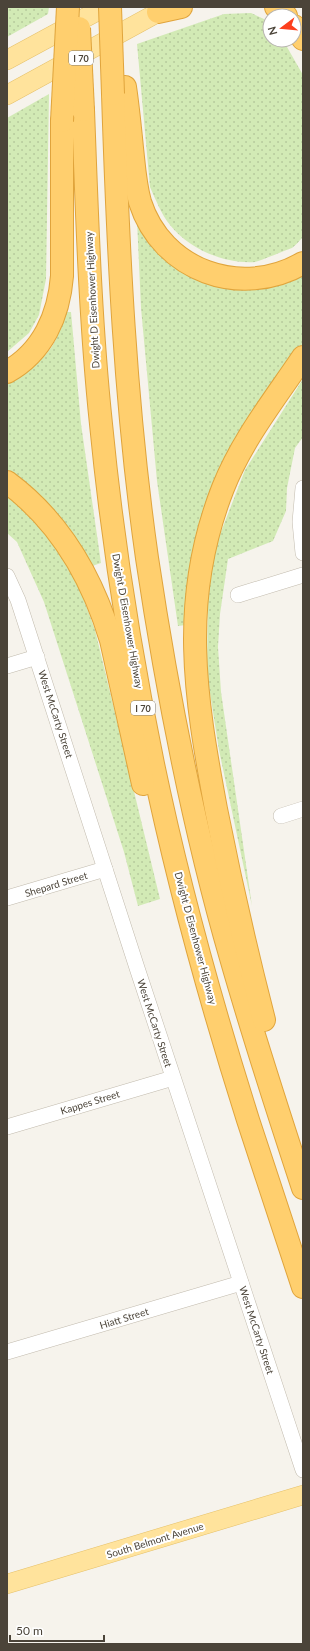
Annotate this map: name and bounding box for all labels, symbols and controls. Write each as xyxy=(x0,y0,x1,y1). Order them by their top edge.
north arrow xyxy=(262,8,302,48)
text: N xyxy=(264,25,279,37)
road number: I 70 xyxy=(69,51,93,65)
street label: Dwight D Eisenhower Highway xyxy=(82,230,102,369)
street label: Dwight D Eisenhower Highway xyxy=(110,553,146,690)
street label: West McCarty Street xyxy=(36,668,76,760)
road number: I 70 xyxy=(131,701,155,715)
street label: Shepard Street xyxy=(23,869,89,899)
street label: Dwight D Eisenhower Highway xyxy=(172,870,220,1007)
street label: West McCarty Street xyxy=(135,977,175,1069)
street label: Kappes Street xyxy=(59,1087,121,1117)
street label: West McCarty Street xyxy=(237,1284,277,1376)
street label: Hiatt Street xyxy=(98,1305,150,1331)
street label: South Belmont Avenue xyxy=(105,1520,205,1560)
scale bar xyxy=(10,1617,104,1643)
text: 50 m xyxy=(16,1623,43,1638)

